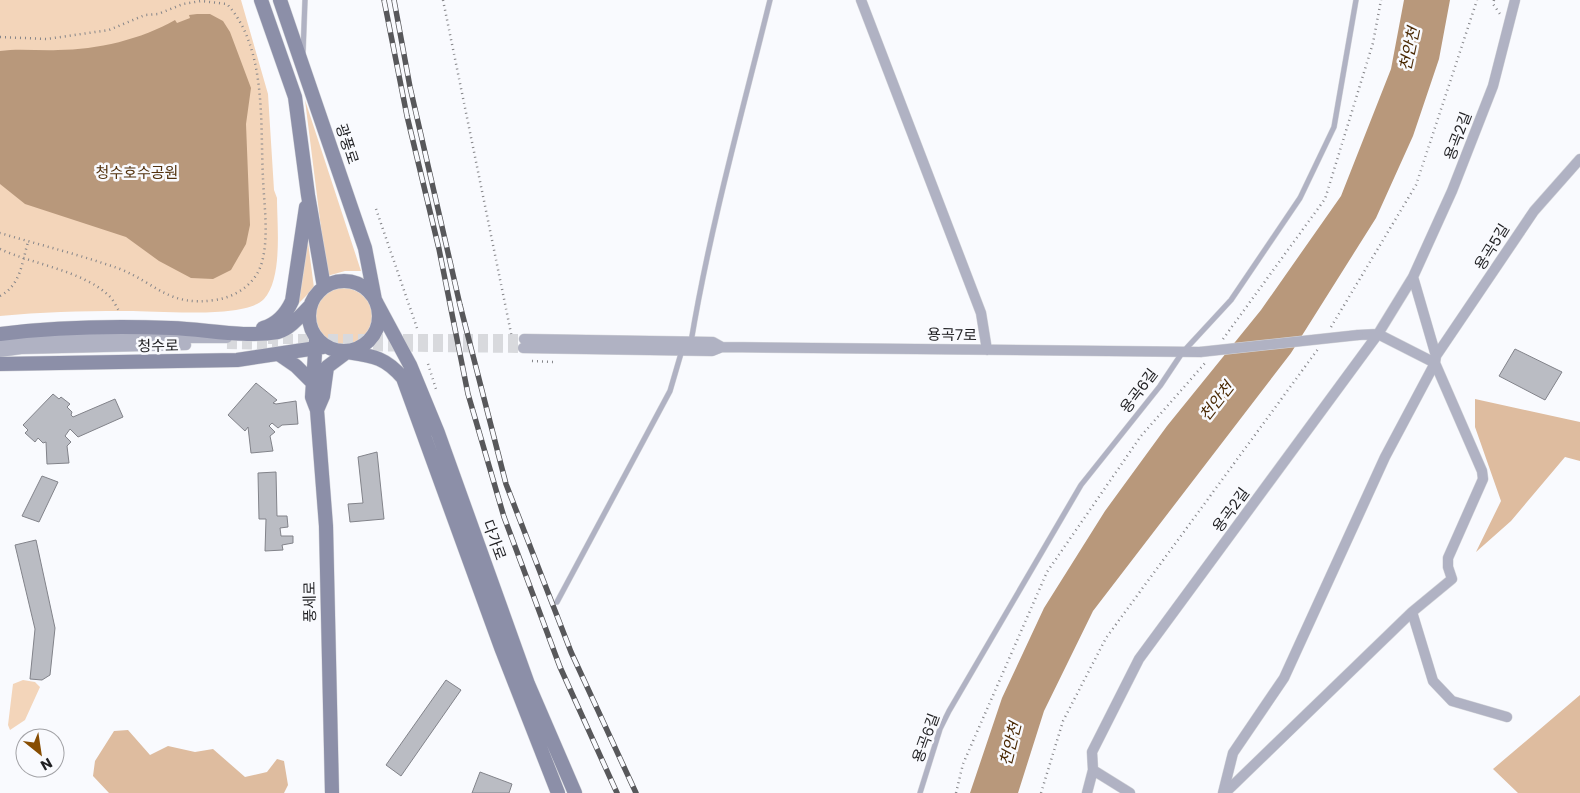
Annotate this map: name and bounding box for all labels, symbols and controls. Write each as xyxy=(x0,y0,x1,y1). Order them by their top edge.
water label: 천안천 xyxy=(1394,23,1426,73)
street label: 용곡2길 xyxy=(1439,109,1476,163)
street label: 광풍로 xyxy=(331,121,364,167)
park label: 청수호수공원 xyxy=(96,162,178,183)
street label: 용곡5길 xyxy=(1469,220,1514,274)
street label: 용곡7로 xyxy=(927,324,977,345)
street label: 청수로 xyxy=(137,335,179,356)
street label: 용곡6길 xyxy=(1115,364,1162,417)
water label: 천안천 xyxy=(1194,375,1240,426)
street label: 용곡2길 xyxy=(1207,483,1254,536)
street label: 다가로 xyxy=(478,517,511,563)
street label: 풍세로 xyxy=(299,581,320,623)
street label: 용곡6길 xyxy=(907,710,944,765)
water label: 천안천 xyxy=(994,718,1028,768)
north arrow xyxy=(15,728,65,778)
text: N xyxy=(37,753,56,776)

